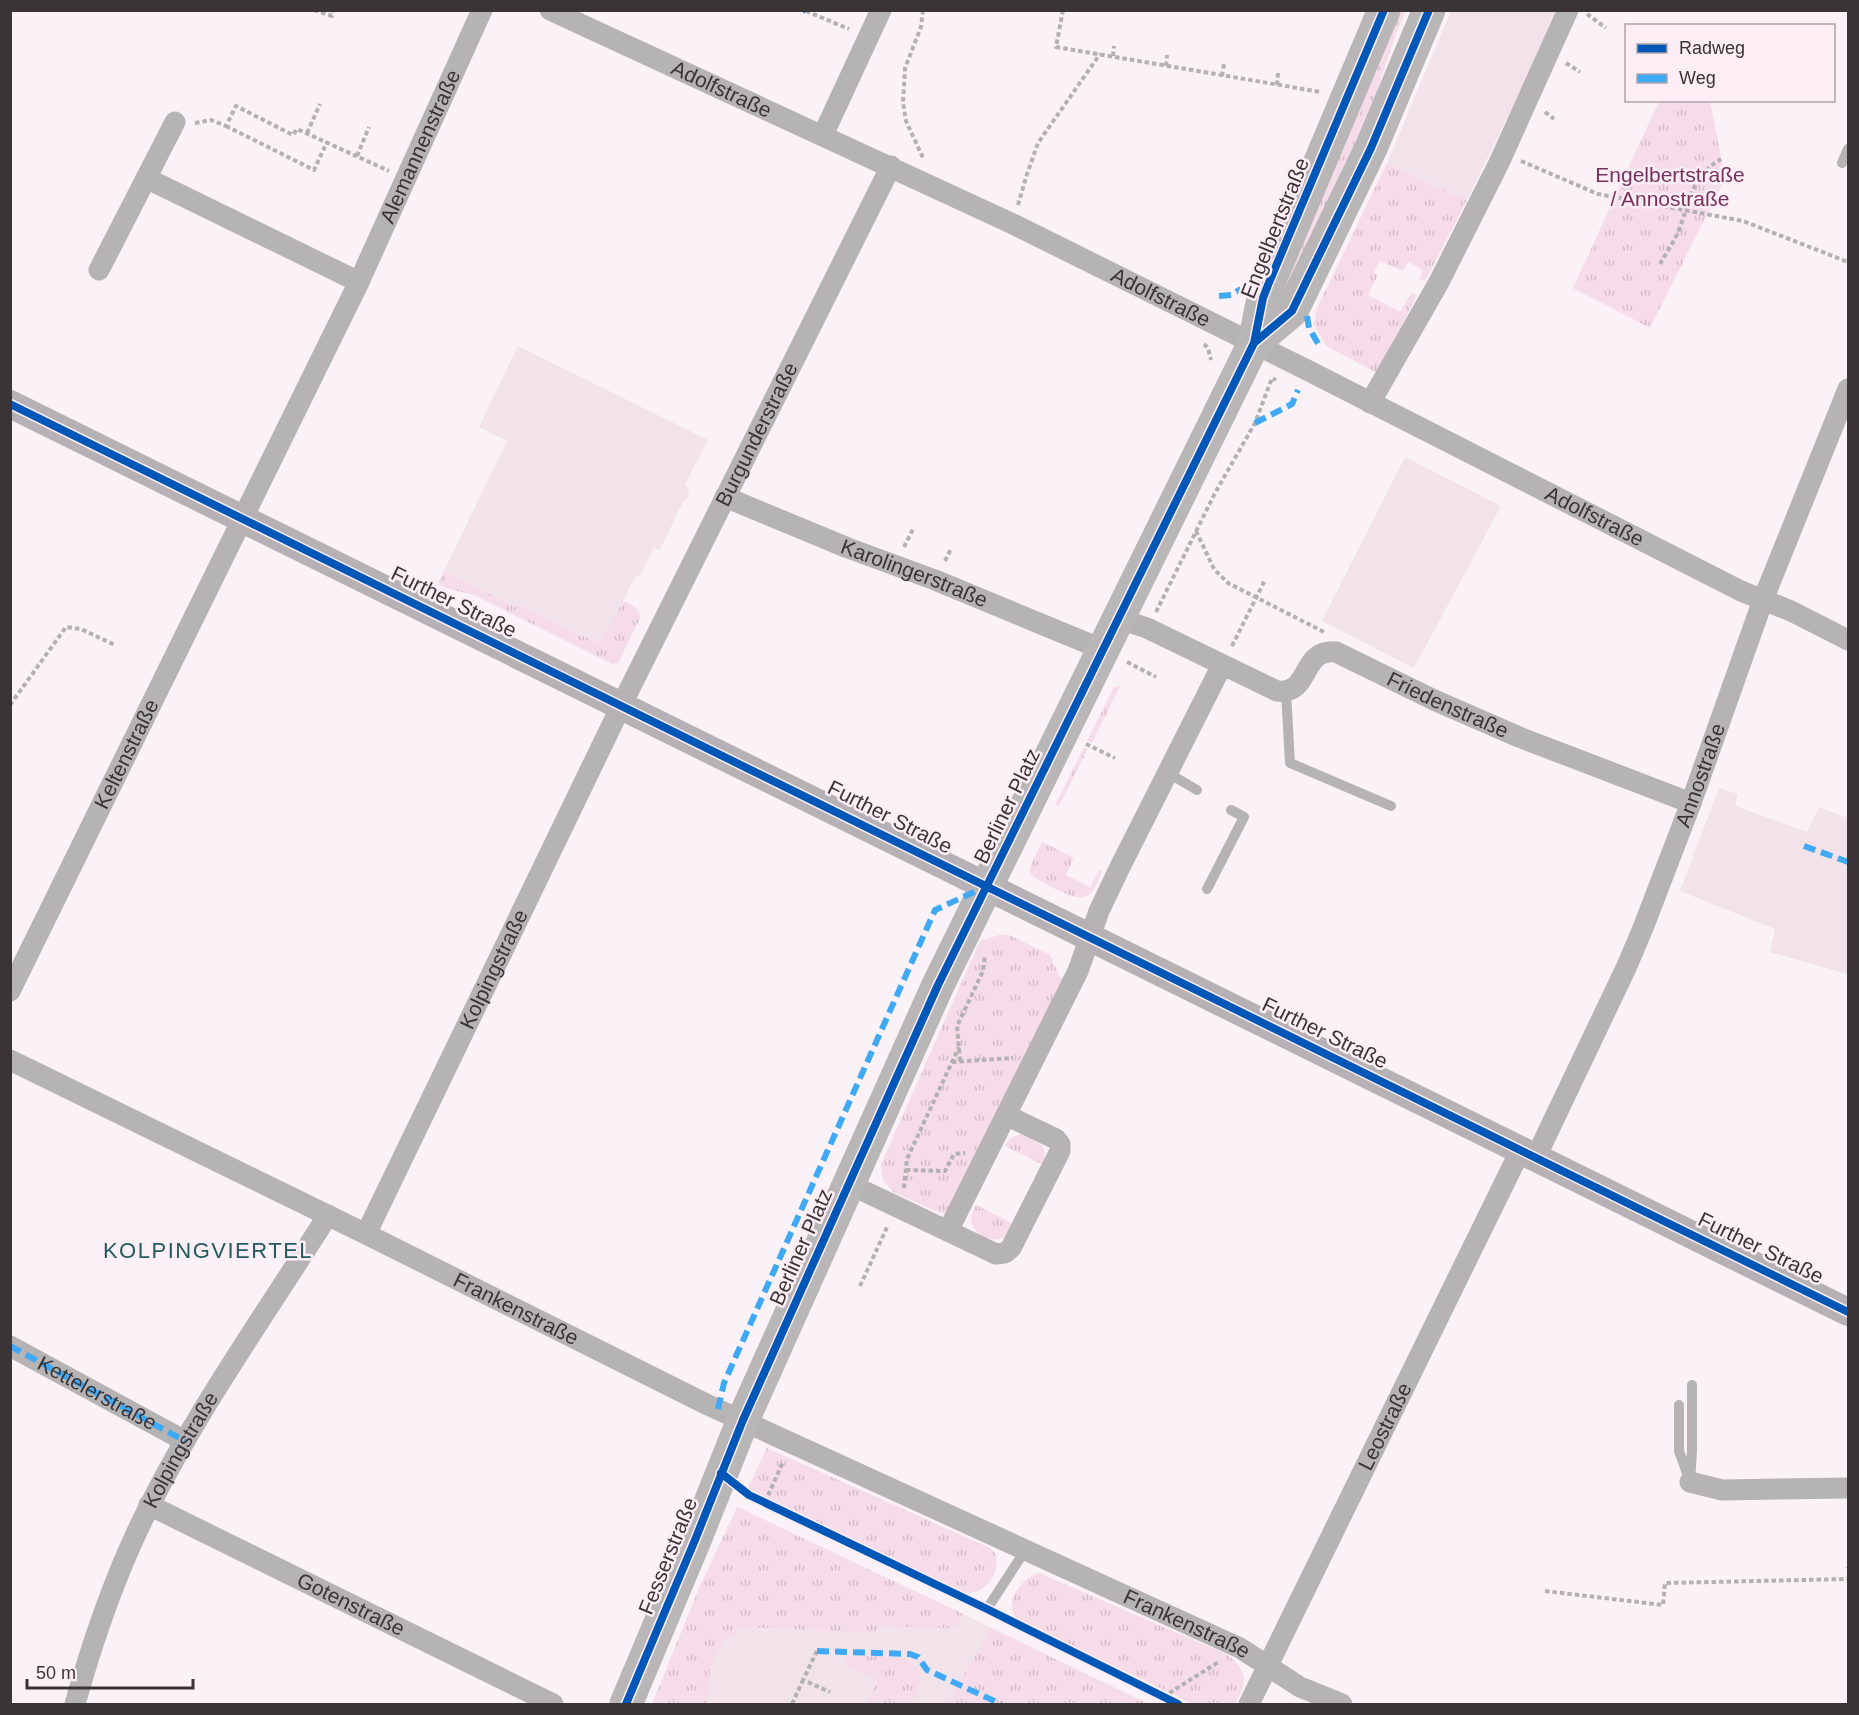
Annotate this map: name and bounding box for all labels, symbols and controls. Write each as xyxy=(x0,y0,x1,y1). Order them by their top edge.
legend xyxy=(1625,24,1835,102)
text: Radweg xyxy=(1679,38,1745,58)
street label: Adolfstraße xyxy=(668,56,775,122)
street label: Alemannenstraße xyxy=(375,66,464,227)
text: Weg xyxy=(1679,68,1716,88)
street label: Engelbertstraße xyxy=(1236,154,1313,301)
park label: Engelbertstraße / Annostraße xyxy=(1595,163,1745,210)
street label: Adolfstraße xyxy=(1108,263,1214,331)
street label: Burgunderstraße xyxy=(711,359,802,510)
street label: Adolfstraße xyxy=(1542,481,1648,551)
street label: Karolingerstraße xyxy=(838,534,991,612)
street label: Further Straße xyxy=(388,561,521,642)
street label: Friedenstraße xyxy=(1383,667,1512,742)
street label: Keltenstraße xyxy=(90,695,163,812)
street label: Annostraße xyxy=(1671,720,1729,830)
street label: Berliner Platz xyxy=(969,745,1044,867)
street label: Further Straße xyxy=(824,775,956,858)
street label: Kolpingstraße xyxy=(455,906,532,1032)
street label: Further Straße xyxy=(1259,992,1392,1073)
street label: Berliner Platz xyxy=(765,1185,836,1309)
street label: Further Straße xyxy=(1695,1207,1828,1288)
district label: KOLPINGVIERTEL xyxy=(103,1238,313,1263)
street label: Frankenstraße xyxy=(450,1268,583,1349)
street label: Kettelerstraße xyxy=(34,1351,161,1434)
street label: Leostraße xyxy=(1353,1379,1416,1474)
street label: Kolpingstraße xyxy=(138,1388,222,1512)
street label: Fesserstraße xyxy=(634,1494,701,1617)
street label: Gotenstraße xyxy=(294,1568,409,1640)
street label: Frankenstraße xyxy=(1120,1584,1255,1663)
scale bar xyxy=(27,1652,194,1690)
text: 50 m xyxy=(36,1663,76,1683)

